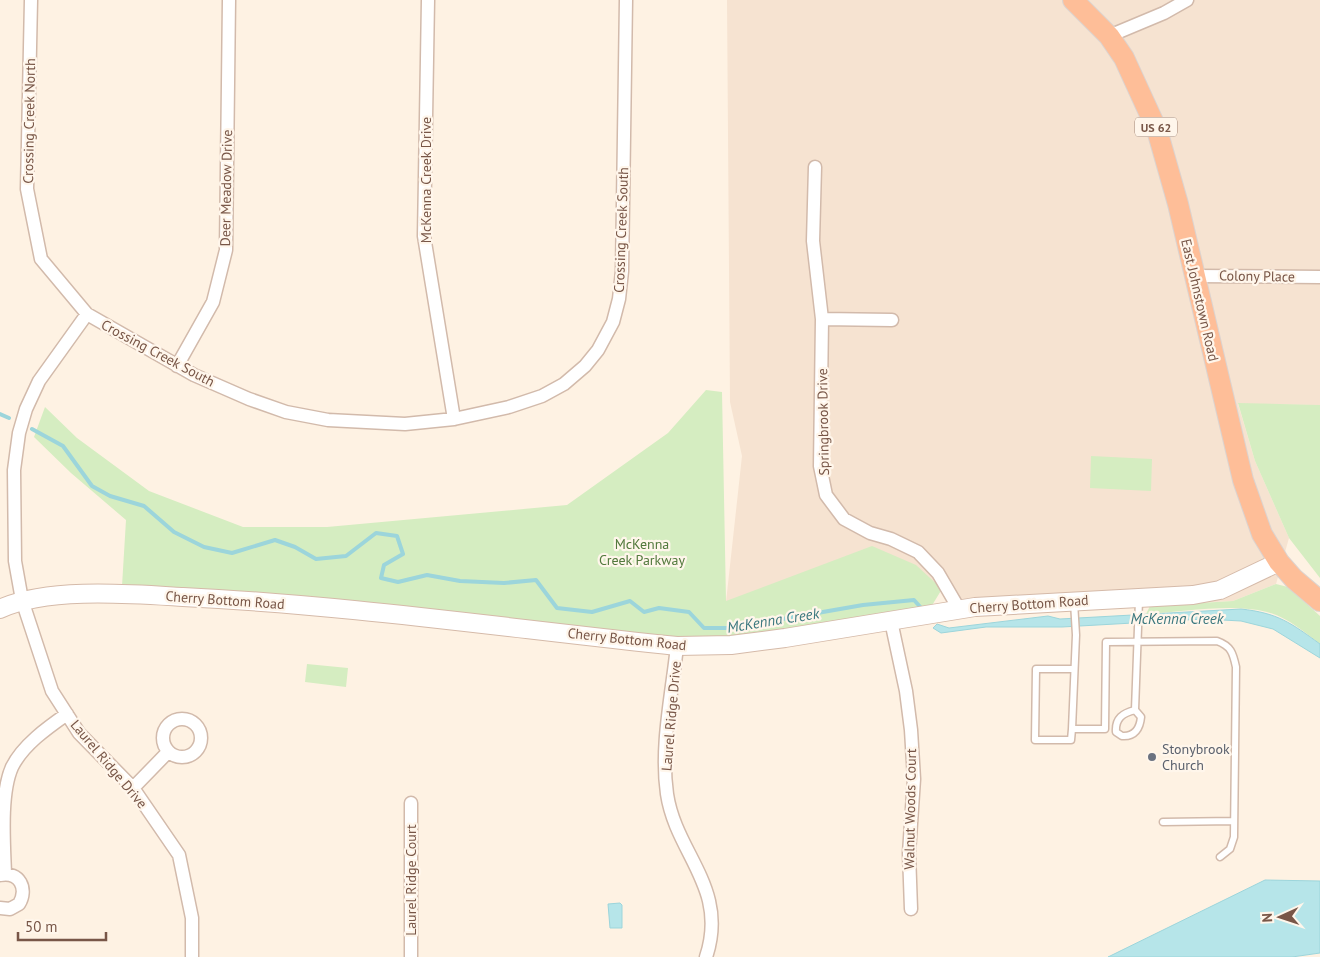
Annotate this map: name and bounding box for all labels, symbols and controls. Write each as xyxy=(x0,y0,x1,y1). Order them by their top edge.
street label: Crossing Creek North xyxy=(19,58,39,184)
street label: McKenna Creek Drive xyxy=(417,117,435,243)
road number: US 62 xyxy=(1135,118,1177,136)
street label: Deer Meadow Drive xyxy=(216,129,236,247)
street label: Crossing Creek South xyxy=(610,167,632,293)
street label: East Johnstown Road xyxy=(1177,237,1223,363)
street label: Colony Place xyxy=(1219,266,1295,286)
street label: Crossing Creek South xyxy=(98,315,218,391)
street label: Springbrook Drive xyxy=(813,368,833,476)
park label: McKenna Creek Parkway xyxy=(599,535,686,569)
street label: Cherry Bottom Road xyxy=(165,587,285,613)
street label: Cherry Bottom Road xyxy=(969,591,1089,617)
water label: McKenna Creek xyxy=(726,603,822,637)
water label: McKenna Creek xyxy=(1130,609,1225,628)
street label: Cherry Bottom Road xyxy=(567,624,687,654)
street label: Laurel Ridge Drive xyxy=(657,660,685,772)
street label: Laurel Ridge Drive xyxy=(67,716,151,812)
place label: Stonybrook Church xyxy=(1162,740,1230,774)
street label: Walnut Woods Court xyxy=(900,748,920,870)
marker: Stonybrook Church xyxy=(1146,751,1158,763)
street label: Laurel Ridge Court xyxy=(402,824,420,936)
north arrow xyxy=(1255,892,1305,942)
scale bar xyxy=(18,910,105,942)
text: N xyxy=(1258,913,1276,923)
text: 50 m xyxy=(25,917,58,936)

